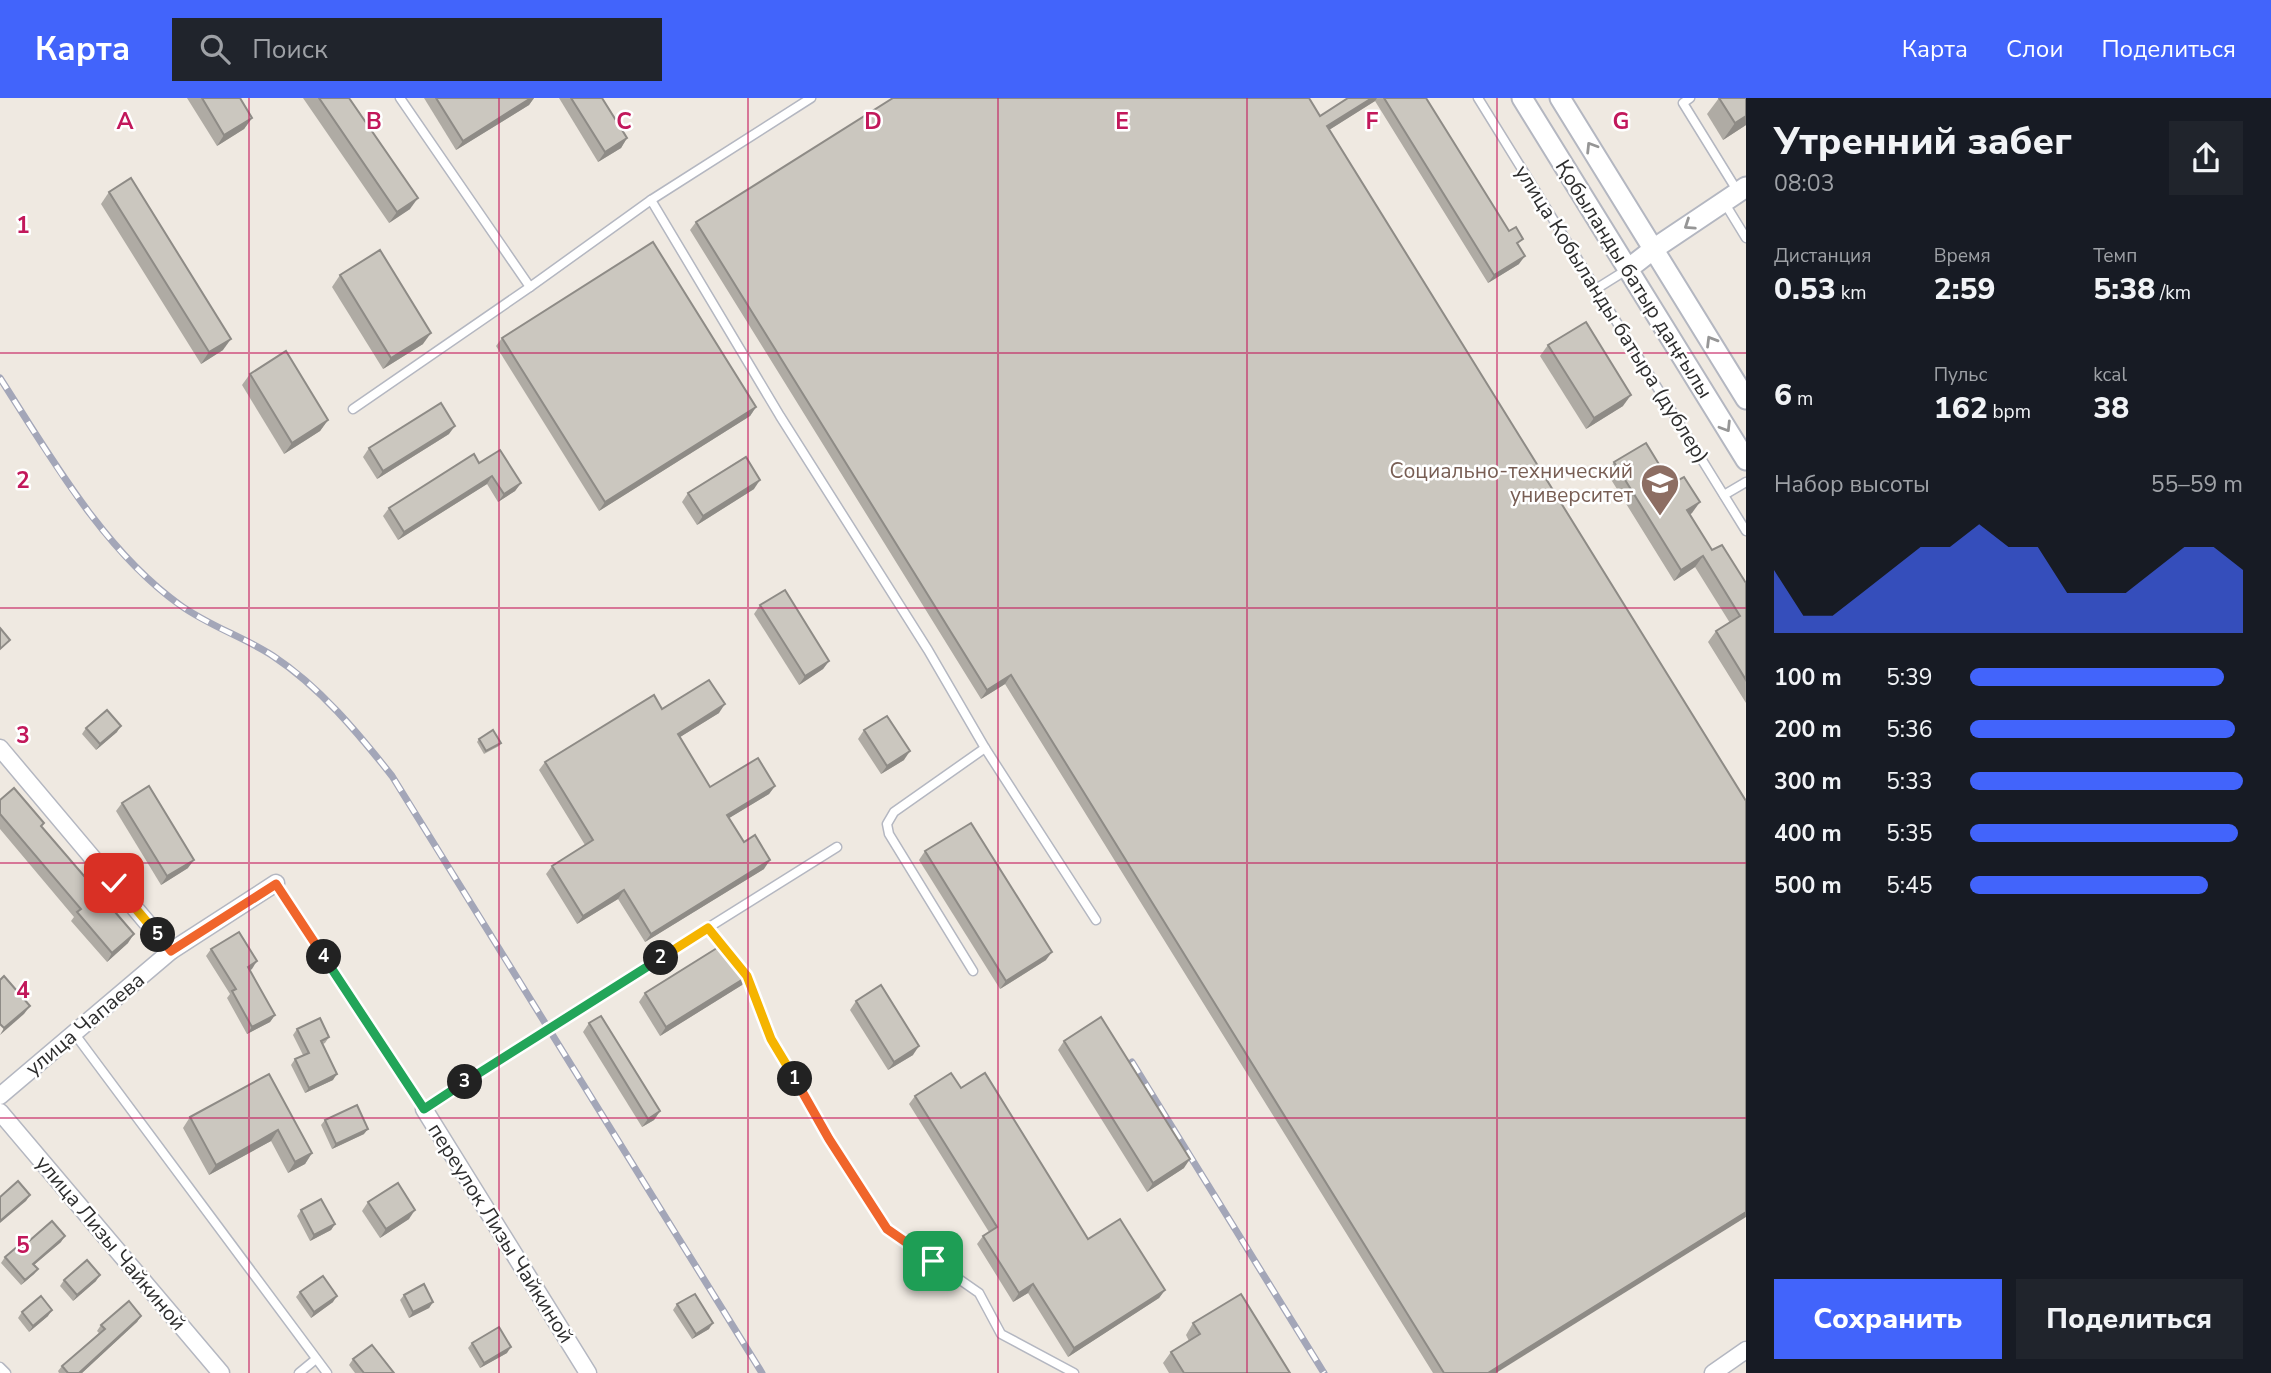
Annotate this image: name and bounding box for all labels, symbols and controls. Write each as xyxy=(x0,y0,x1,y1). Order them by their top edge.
search box xyxy=(172,18,662,81)
text: Карта xyxy=(35,27,130,72)
icon: search xyxy=(196,30,234,68)
text: Поиск xyxy=(252,32,328,67)
text: Карта xyxy=(1902,33,1968,65)
text: Слои xyxy=(2006,33,2063,65)
text: Поделиться xyxy=(2101,33,2236,65)
text: A xyxy=(116,106,134,137)
text: B xyxy=(366,106,382,137)
text: C xyxy=(616,106,632,137)
text: D xyxy=(864,106,882,137)
text: E xyxy=(1115,106,1129,137)
text: F xyxy=(1366,106,1379,137)
text: G xyxy=(1613,106,1629,137)
text: Утренний забег xyxy=(1774,116,2072,167)
button: share xyxy=(2169,121,2243,195)
one-way arrow xyxy=(1586,142,1599,155)
street label: Қобыланды батыр даңғылы xyxy=(1549,154,1719,404)
street label: улица Кобыланды батыра (дублер) xyxy=(1508,160,1716,468)
text: 08:03 xyxy=(1774,168,1834,199)
text: 1 xyxy=(16,210,30,241)
one-way arrow xyxy=(1684,217,1697,229)
text: Дистанция xyxy=(1774,243,1871,269)
text: Время xyxy=(1934,243,1991,269)
text: Темп xyxy=(2093,243,2137,269)
text: 0.53 xyxy=(1774,269,1836,310)
text: 2:59 xyxy=(1934,269,1995,310)
text: 5:38 xyxy=(2093,269,2155,310)
text: km xyxy=(1836,280,1866,306)
text: /km xyxy=(2155,280,2191,306)
one-way arrow xyxy=(1706,335,1719,348)
text: Пульс xyxy=(1934,362,1988,388)
text: kcal xyxy=(2093,362,2127,388)
text: 6 xyxy=(1774,375,1792,416)
text: m xyxy=(1792,386,1813,412)
text: 162 xyxy=(1934,388,1988,429)
text: 38 xyxy=(2093,388,2129,429)
text: bpm xyxy=(1988,399,2031,425)
one-way arrow xyxy=(1717,419,1730,432)
place label: Социально-технический университет xyxy=(1390,457,1634,509)
school or university icon: Социально-технический университет xyxy=(1639,462,1681,517)
text: 2 xyxy=(16,465,30,496)
text: Набор высоты xyxy=(1774,469,1930,500)
text: 55–59 m xyxy=(2151,469,2243,500)
text: 100 m xyxy=(1774,662,1842,693)
text: 5:39 xyxy=(1886,662,1933,693)
text: 200 m xyxy=(1774,714,1842,745)
text: 5:36 xyxy=(1886,714,1933,745)
text: 3 xyxy=(16,720,30,751)
text: 300 m xyxy=(1774,766,1842,797)
text: 5:33 xyxy=(1886,766,1933,797)
text: 400 m xyxy=(1774,818,1842,849)
text: 5:35 xyxy=(1886,818,1933,849)
pin xyxy=(84,853,144,913)
icon: check xyxy=(95,864,133,902)
text: 500 m xyxy=(1774,870,1842,901)
text: 5:45 xyxy=(1886,870,1933,901)
pin: 5 xyxy=(140,918,176,952)
text: 5 xyxy=(152,921,163,947)
pin: 4 xyxy=(306,940,342,974)
pin: 2 xyxy=(644,940,678,976)
text: 4 xyxy=(318,943,329,969)
text: 2 xyxy=(655,944,666,970)
street label: улица Чапаева xyxy=(20,966,150,1082)
text: 4 xyxy=(16,975,30,1006)
pin: 1 xyxy=(778,1062,812,1096)
pin: 3 xyxy=(448,1065,482,1100)
text: 1 xyxy=(789,1065,800,1091)
text: 3 xyxy=(459,1068,470,1094)
street label: переулок Лизы Чайкиной xyxy=(422,1118,580,1348)
street label: улица Лизы Чайкиной xyxy=(29,1150,193,1336)
text: 5 xyxy=(16,1230,30,1261)
pin xyxy=(903,1231,963,1291)
icon: arrive xyxy=(914,1242,952,1280)
button: Сохранить xyxy=(1774,1279,2002,1359)
button: Поделиться xyxy=(2016,1279,2243,1359)

